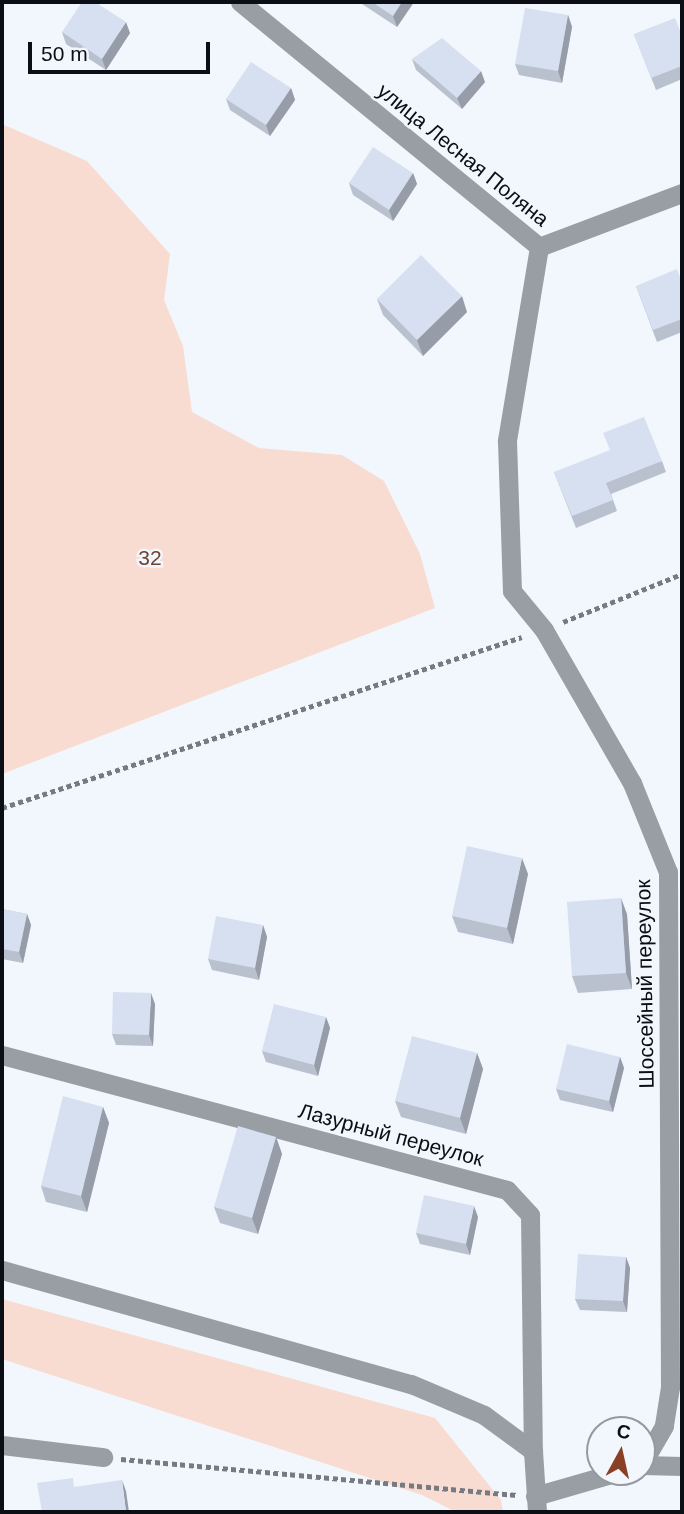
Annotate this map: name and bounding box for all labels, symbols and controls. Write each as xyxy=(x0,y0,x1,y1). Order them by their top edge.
scale bar xyxy=(32,28,214,72)
text: 50 m xyxy=(41,42,88,65)
street label: улица Лесная Поляна xyxy=(372,78,554,232)
park label: 32 xyxy=(138,545,162,571)
street label: Шоссейный переулок xyxy=(631,879,659,1089)
street label: Лазурный переулок xyxy=(296,1098,486,1172)
north arrow xyxy=(586,1416,656,1486)
text: С xyxy=(615,1420,632,1443)

